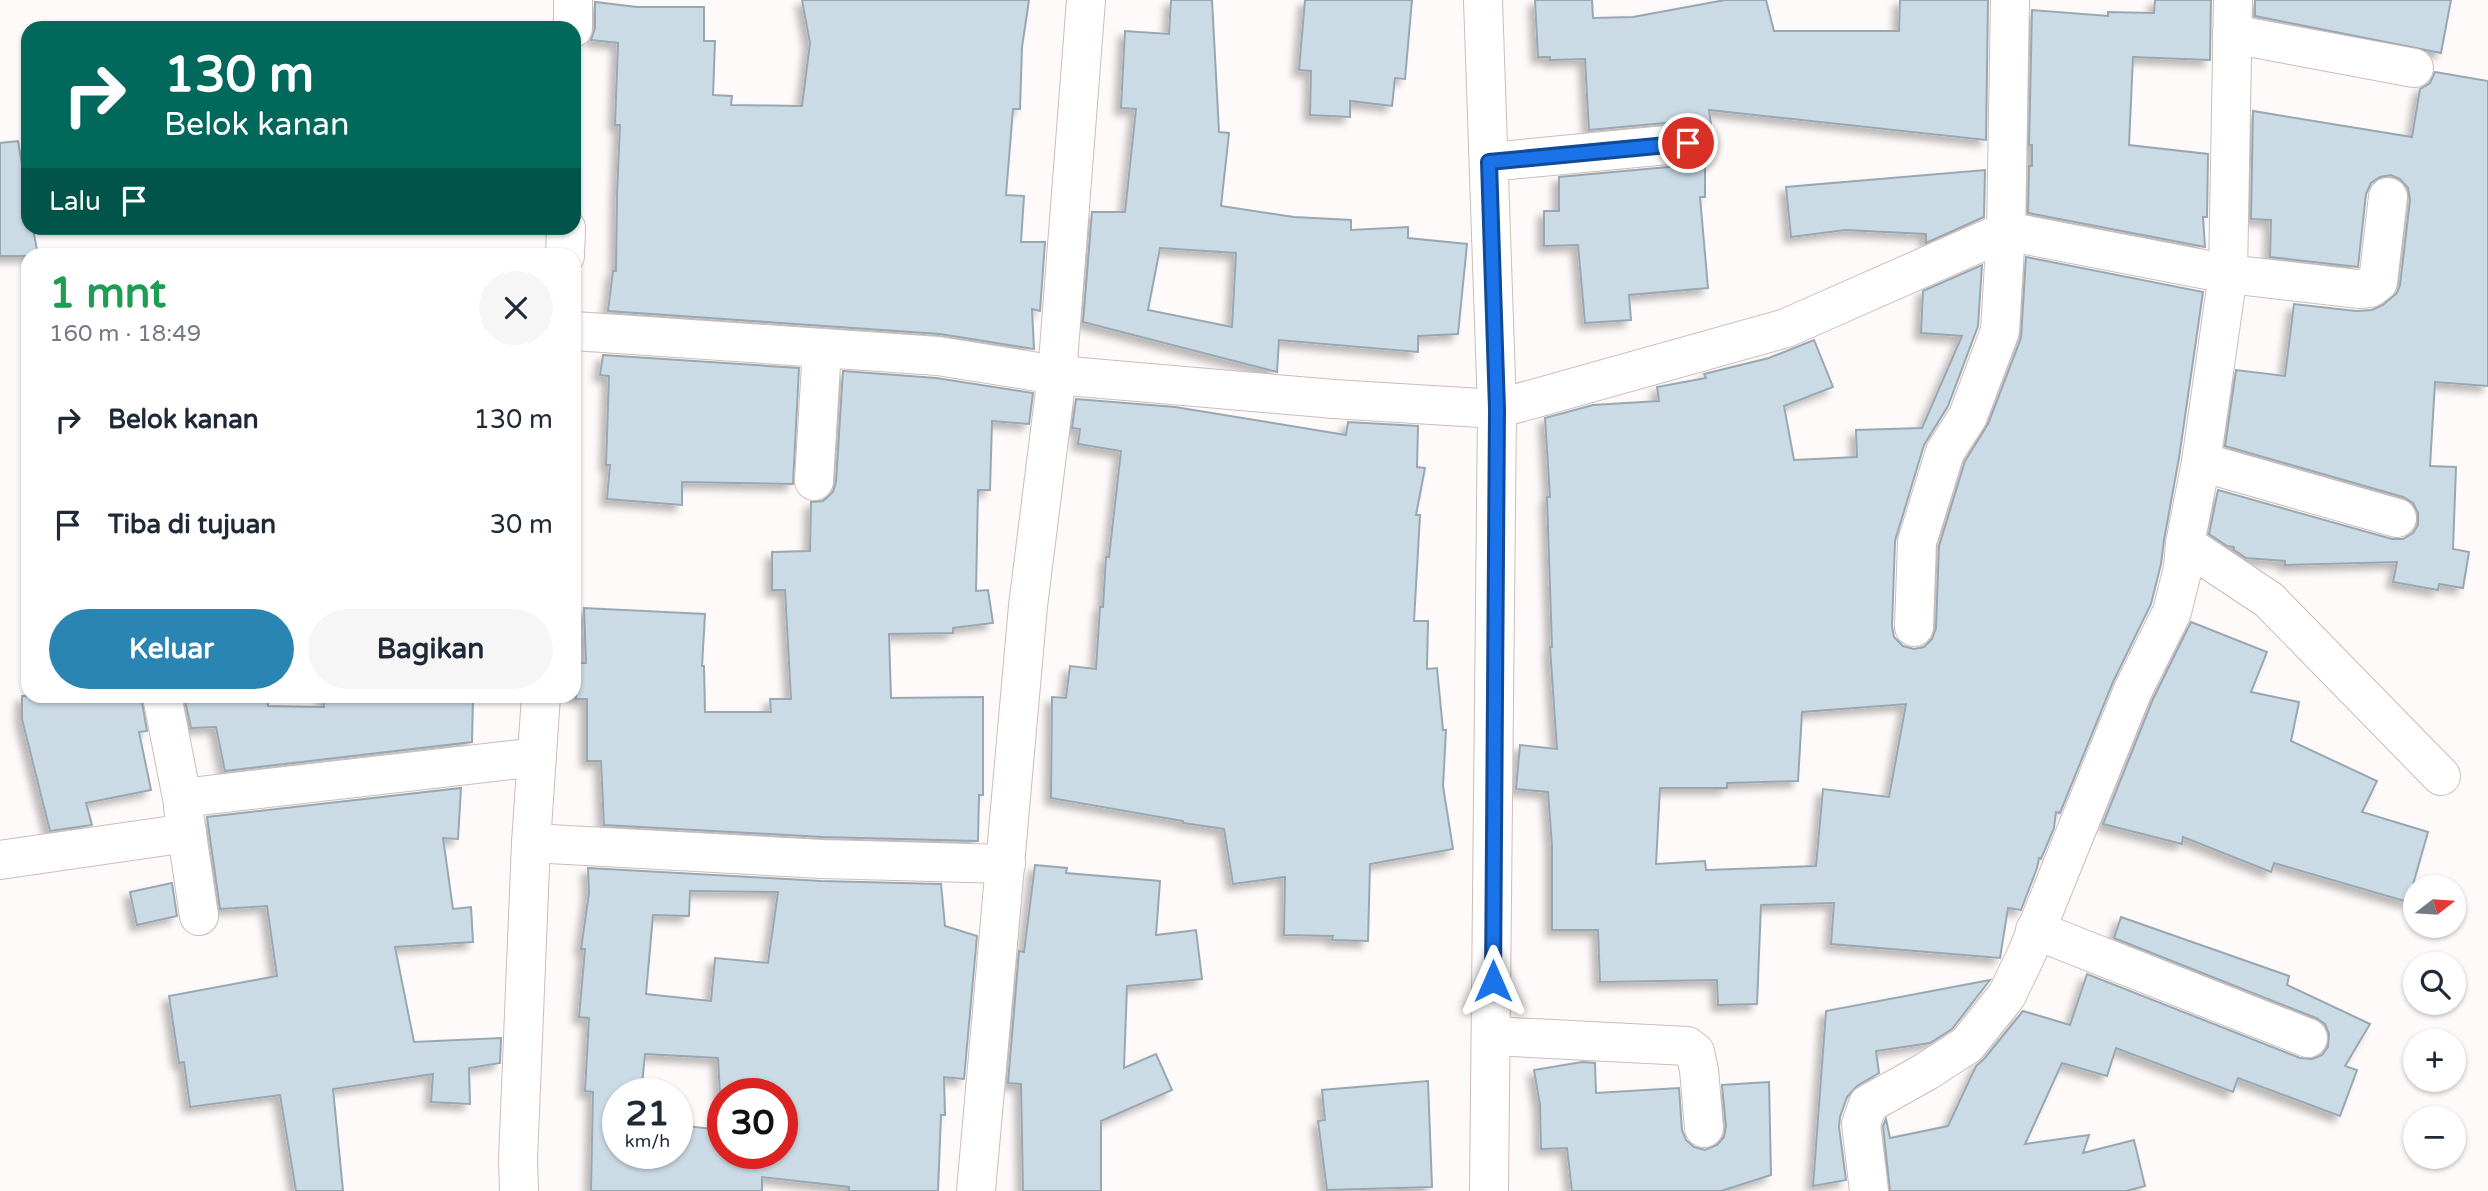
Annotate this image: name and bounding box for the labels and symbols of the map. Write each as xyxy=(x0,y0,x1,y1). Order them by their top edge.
pin xyxy=(1658,113,1718,173)
north arrow xyxy=(2403,875,2466,938)
position arrow xyxy=(1456,944,1530,1018)
speed limit sign: 30 xyxy=(707,1078,798,1169)

